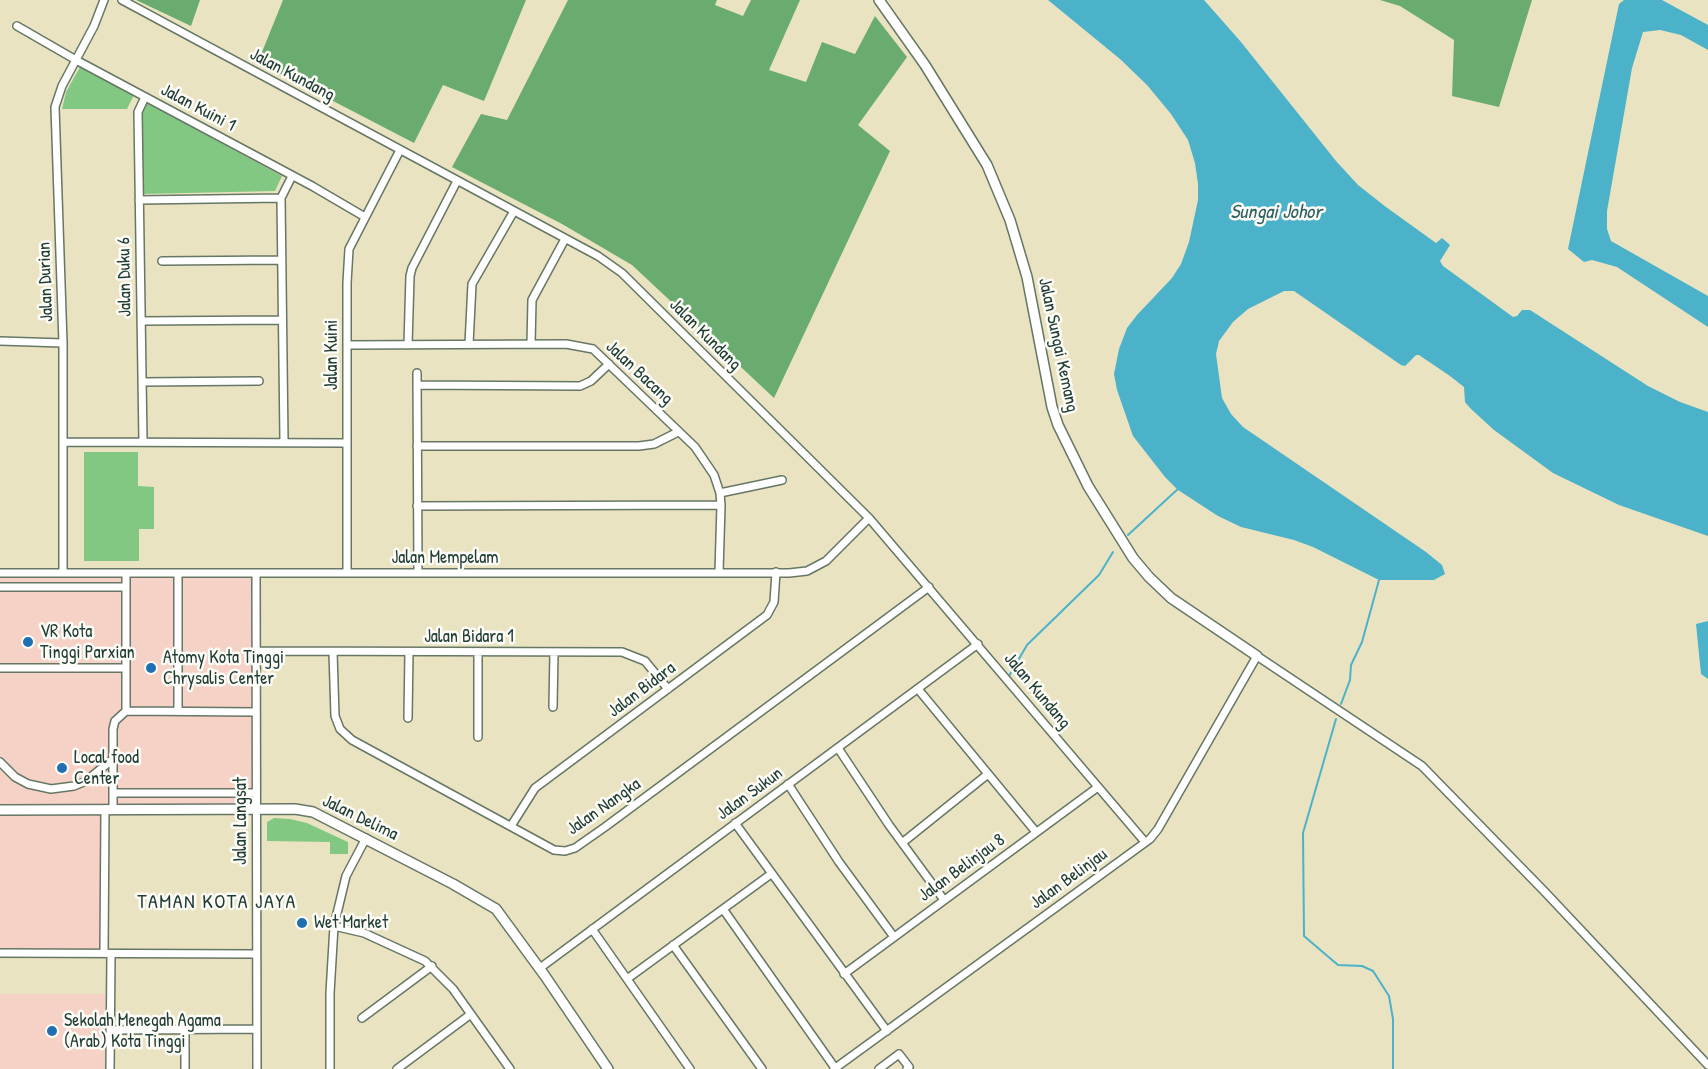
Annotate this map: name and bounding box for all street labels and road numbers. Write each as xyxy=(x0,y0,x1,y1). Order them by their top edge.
street label: Jalan Kundang xyxy=(246,44,338,106)
street label: Jalan Kuini 1 xyxy=(157,79,239,137)
street label: Jalan Duku 6 xyxy=(114,237,136,317)
street label: Jalan Durian xyxy=(34,242,58,322)
street label: Jalan Sungai Kemang xyxy=(1033,276,1083,414)
street label: Jalan Kundang xyxy=(665,295,745,375)
street label: Jalan Kuini xyxy=(321,320,343,390)
street label: Jalan Bacang xyxy=(601,336,677,410)
street label: Jalan Mempelam xyxy=(392,547,498,569)
street label: Jalan Bidara 1 xyxy=(424,626,514,648)
street label: Jalan Kundang xyxy=(999,649,1075,733)
street label: Jalan Bidara xyxy=(604,658,680,722)
street label: Jalan Sukun xyxy=(713,763,787,825)
street label: Jalan Nangka xyxy=(563,774,645,840)
street label: Jalan Langsat xyxy=(230,777,252,865)
street label: Jalan Delima xyxy=(319,790,401,846)
street label: Jalan Belinjau 8 xyxy=(915,829,1009,907)
street label: Jalan Belinjau xyxy=(1026,844,1112,914)

